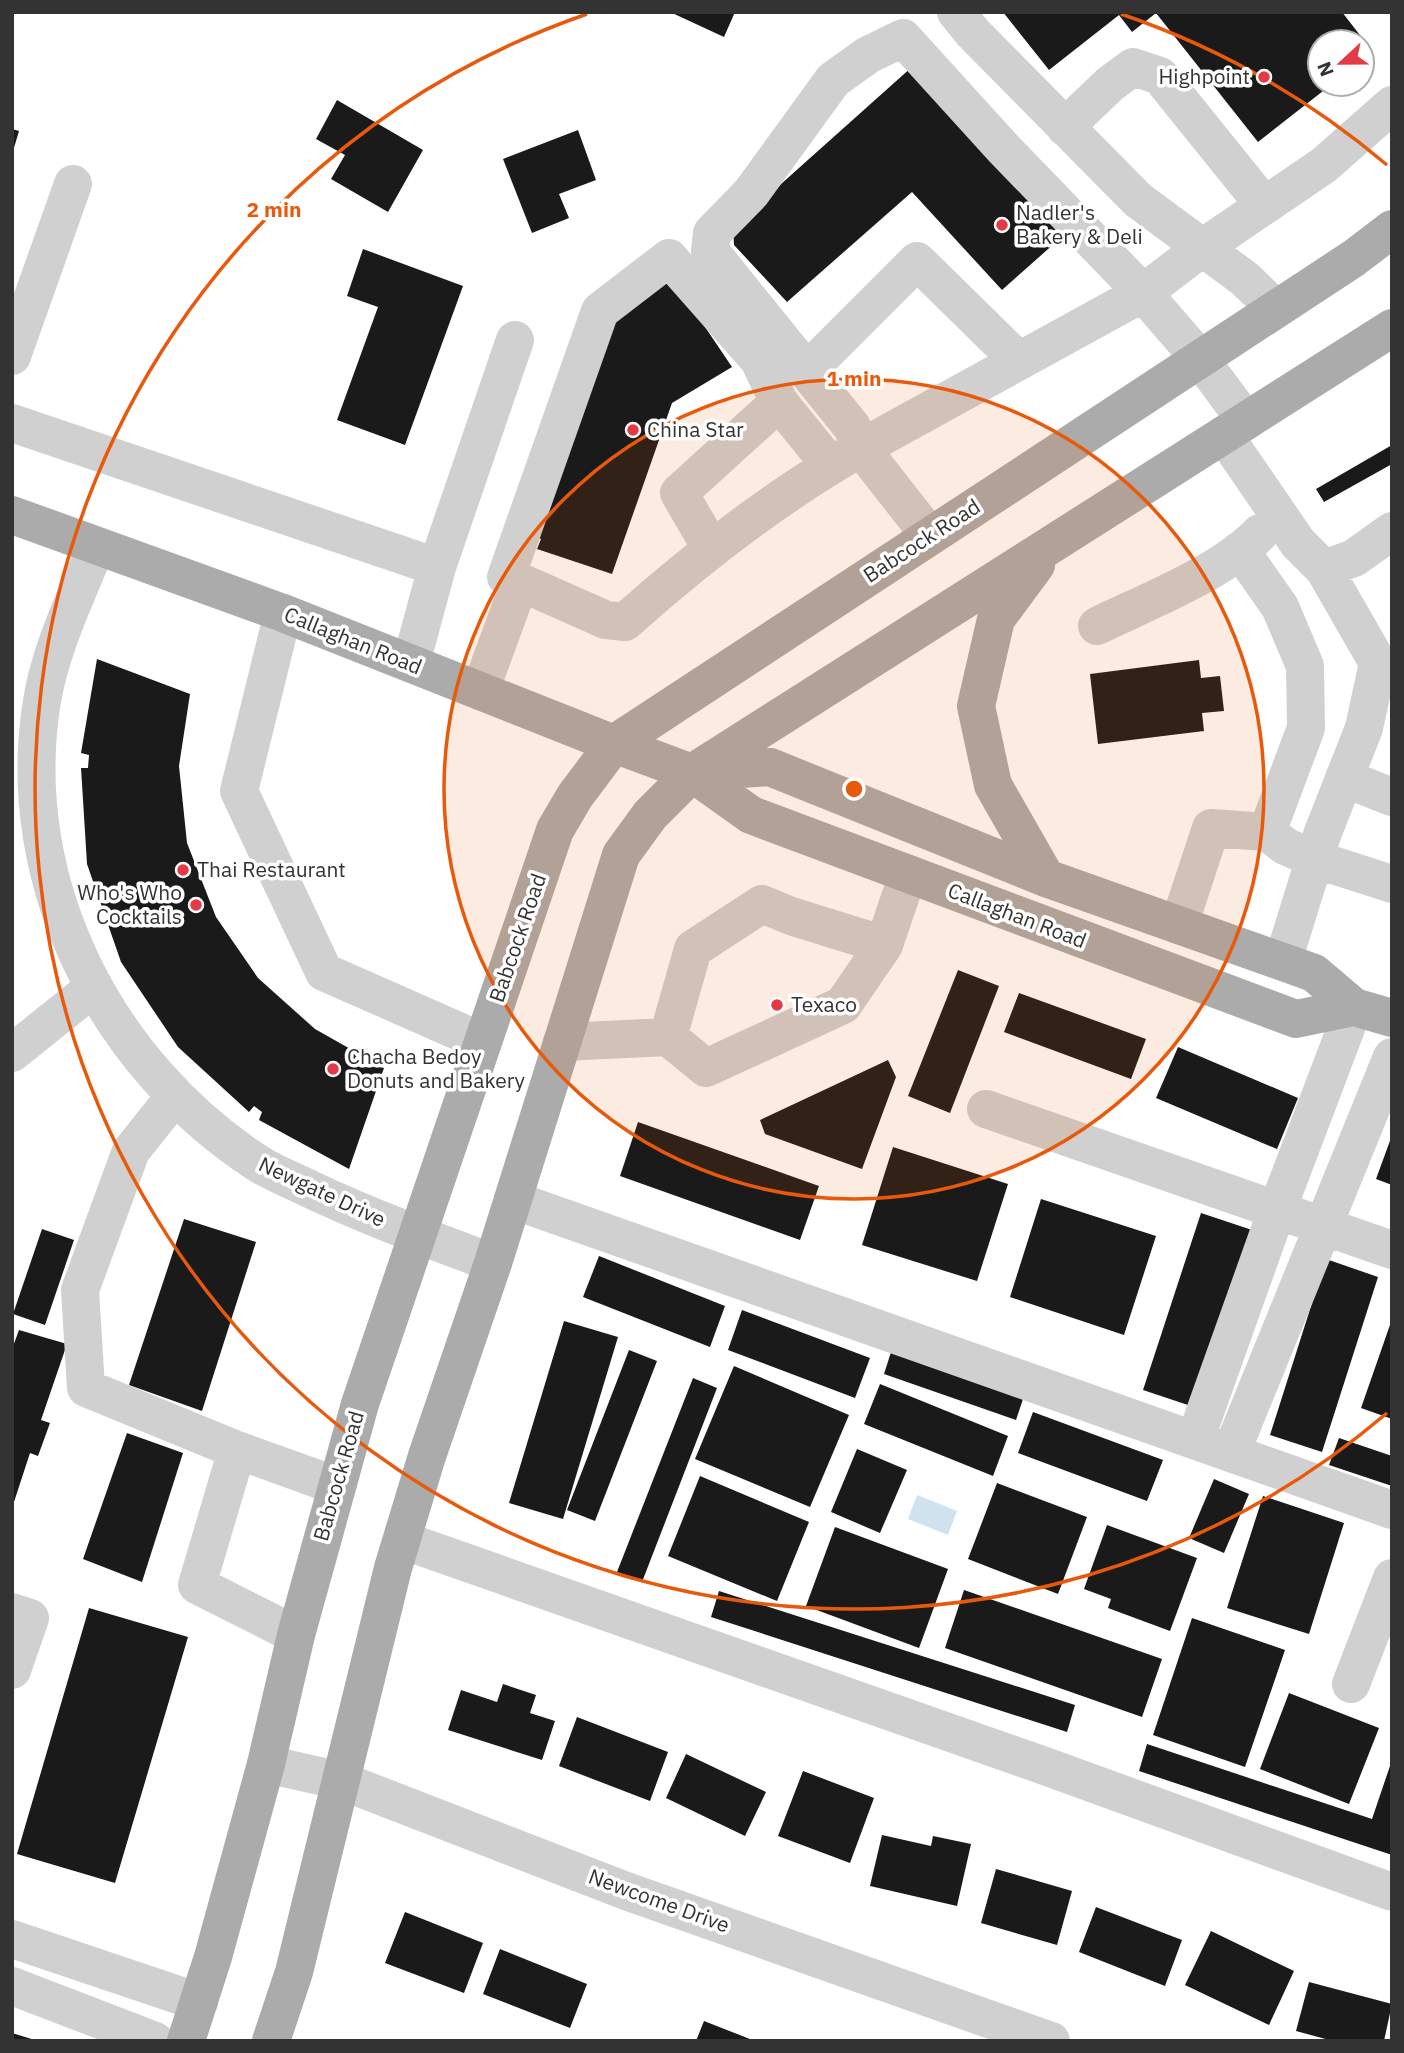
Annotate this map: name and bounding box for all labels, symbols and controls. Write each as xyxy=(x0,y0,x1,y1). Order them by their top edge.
north arrow xyxy=(1306,28,1376,98)
text: N xyxy=(1312,58,1339,80)
place label: Highpoint xyxy=(1158,62,1250,90)
marker: Highpoint xyxy=(1256,69,1272,85)
text: 2 min xyxy=(247,195,301,223)
place label: Nadler's Bakery & Deli xyxy=(1016,198,1143,250)
marker: Nadler's Bakery & Deli xyxy=(994,217,1010,233)
text: 1 min xyxy=(827,364,881,392)
place label: China Star xyxy=(647,415,744,443)
marker: China Star xyxy=(625,422,641,438)
street label: Babcock Road xyxy=(858,492,985,588)
street label: Callaghan Road xyxy=(280,600,426,680)
centre of rings xyxy=(842,777,866,801)
place label: Thai Restaurant xyxy=(197,855,346,883)
marker: Thai Restaurant xyxy=(175,862,191,878)
street label: Babcock Road xyxy=(482,870,552,1006)
street label: Callaghan Road xyxy=(944,876,1091,954)
place label: Who's Who Cocktails xyxy=(77,878,182,930)
marker: Who's Who Cocktails xyxy=(188,897,204,913)
place label: Texaco xyxy=(791,990,857,1018)
marker: Texaco xyxy=(769,997,785,1013)
place label: Chacha Bedoy Donuts and Bakery xyxy=(347,1042,526,1094)
marker: Chacha Bedoy Donuts and Bakery xyxy=(325,1061,341,1077)
street label: Newgate Drive xyxy=(255,1149,390,1233)
street label: Babcock Road xyxy=(306,1407,370,1544)
street label: Newcome Drive xyxy=(585,1862,734,1939)

